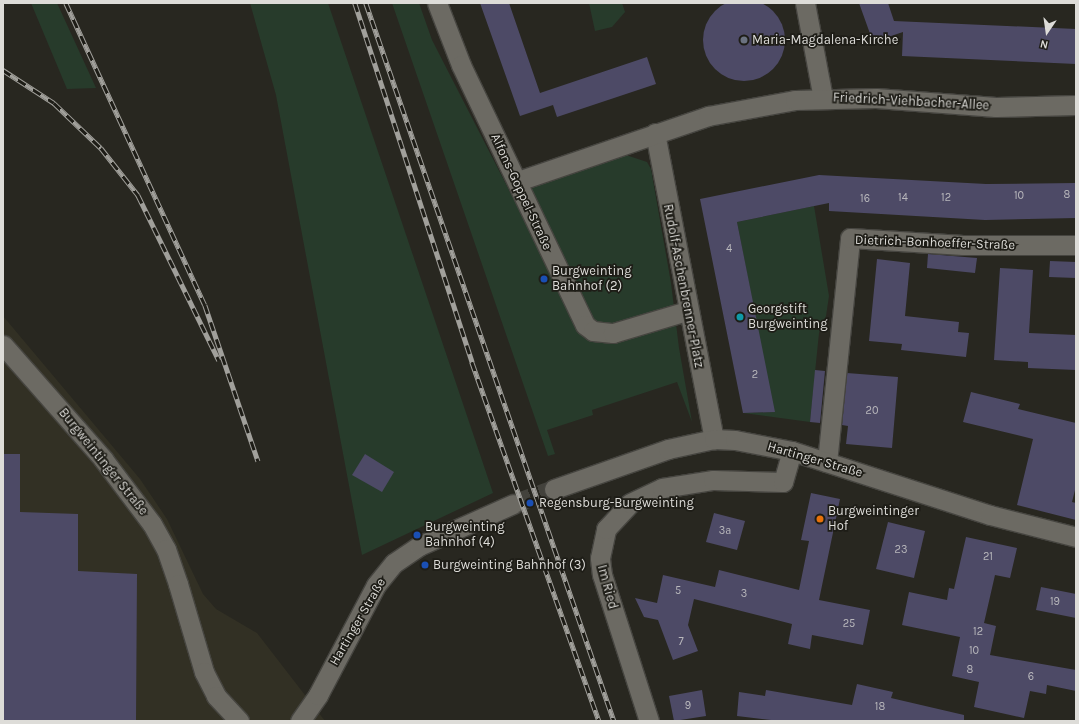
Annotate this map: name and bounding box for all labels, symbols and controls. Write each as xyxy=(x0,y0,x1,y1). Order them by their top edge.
north arrow xyxy=(1027,12,1067,52)
place label: Maria-Magdalena-Kirche xyxy=(752,32,898,48)
marker: Maria-Magdalena-Kirche xyxy=(739,35,749,45)
text: N xyxy=(1039,37,1050,51)
street label: Friedrich-Viehbacher-Allee xyxy=(832,90,990,114)
street label: Alfons-Goppel-Straße xyxy=(487,131,555,253)
house number: 8 xyxy=(1064,188,1070,202)
house number: 10 xyxy=(1014,189,1024,203)
house number: 14 xyxy=(898,191,908,205)
house number: 12 xyxy=(941,191,951,205)
house number: 16 xyxy=(860,192,870,206)
street label: Rudolf-Aschenbrenner-Platz xyxy=(659,203,707,369)
street label: Dietrich-Bonhoeffer-Straße xyxy=(855,232,1015,254)
house number: 4 xyxy=(726,242,732,256)
place label: Burgweinting Bahnhof (2) xyxy=(552,264,632,295)
marker: Burgweinting Bahnhof (2) xyxy=(539,274,549,284)
place label: Georgstift Burgweinting xyxy=(748,302,828,333)
marker: Georgstift Burgweinting xyxy=(735,312,745,322)
house number: 2 xyxy=(752,368,758,382)
house number: 20 xyxy=(866,404,878,418)
street label: Burgweintinger Straße xyxy=(55,405,151,519)
street label: Hartinger Straße xyxy=(766,439,864,481)
place label: Regensburg-Burgweinting xyxy=(539,495,694,511)
marker: Regensburg-Burgweinting xyxy=(524,497,536,509)
place label: Burgweintinger Hof xyxy=(828,504,919,535)
marker: Burgweintinger Hof xyxy=(815,514,825,524)
place label: Burgweinting Bahnhof (4) xyxy=(425,520,505,551)
house number: 3a xyxy=(719,524,731,538)
marker: Burgweinting Bahnhof (4) xyxy=(412,530,422,540)
house number: 23 xyxy=(895,543,907,557)
house number: 21 xyxy=(983,550,993,564)
place label: Burgweinting Bahnhof (3) xyxy=(433,557,586,573)
marker: Burgweinting Bahnhof (3) xyxy=(420,560,430,570)
street label: Im Ried xyxy=(594,563,620,611)
street label: Hartinger Straße xyxy=(327,576,389,668)
house number: 5 xyxy=(675,584,681,598)
house number: 3 xyxy=(741,587,747,601)
house number: 19 xyxy=(1050,595,1060,609)
house number: 25 xyxy=(843,617,855,631)
house number: 12 xyxy=(973,625,983,639)
house number: 7 xyxy=(678,635,684,649)
house number: 10 xyxy=(969,644,979,658)
house number: 8 xyxy=(967,663,973,677)
house number: 6 xyxy=(1028,670,1034,684)
house number: 9 xyxy=(685,699,691,713)
house number: 18 xyxy=(875,700,885,714)

